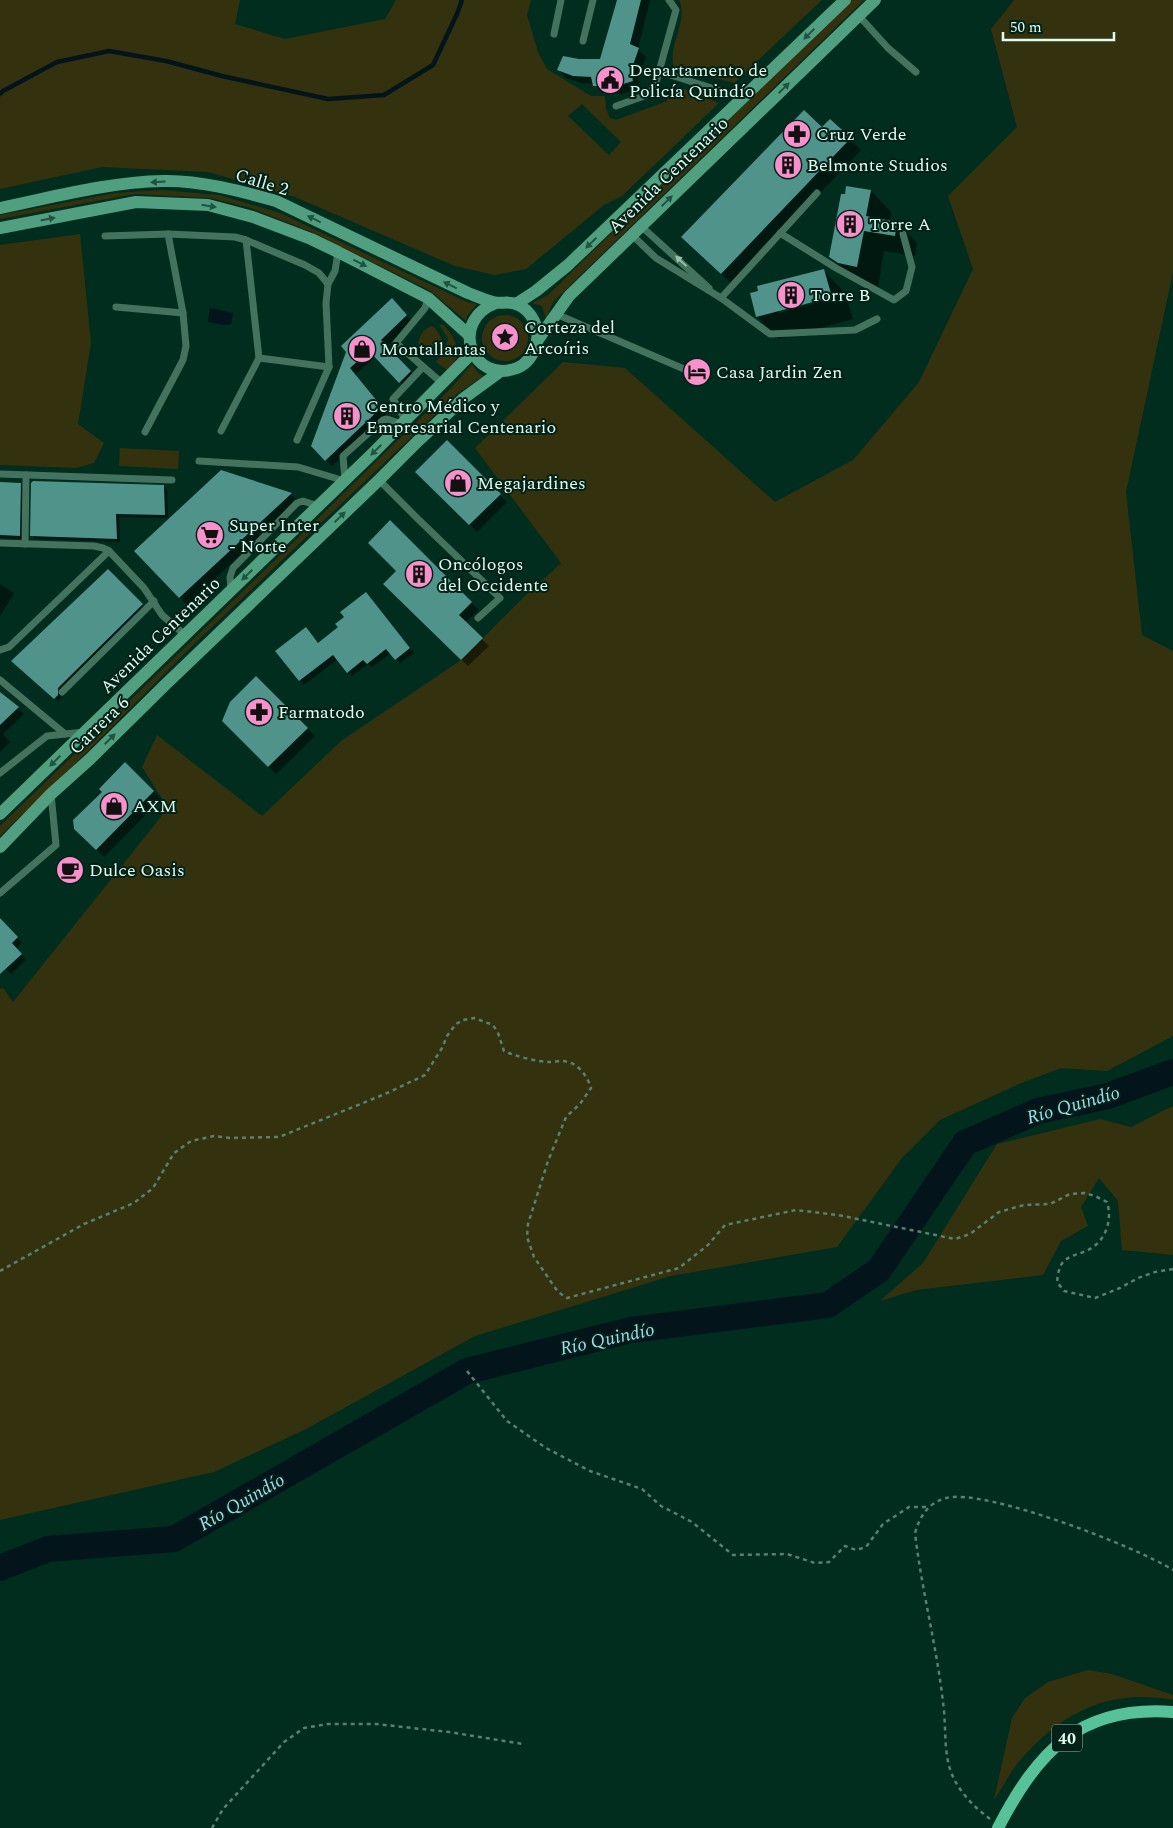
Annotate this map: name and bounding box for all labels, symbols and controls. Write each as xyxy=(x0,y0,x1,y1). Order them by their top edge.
scale bar xyxy=(1003,10,1114,42)
text: 50 m xyxy=(1010,16,1042,39)
one-way arrow xyxy=(804,28,816,40)
place label: Departamento de Policía Quindío xyxy=(629,57,767,105)
public building icon: Departamento de Policía Quindío xyxy=(595,65,625,95)
one-way arrow xyxy=(778,82,790,94)
street label: Avenida Centenario xyxy=(602,111,735,240)
pharmacy icon: Cruz Verde xyxy=(782,119,812,149)
place label: Cruz Verde xyxy=(816,121,907,148)
building icon: Belmonte Studios xyxy=(773,150,803,180)
place label: Belmonte Studios xyxy=(807,152,948,179)
street label: Calle 2 xyxy=(232,162,292,203)
one-way arrow xyxy=(149,178,165,186)
one-way arrow xyxy=(661,195,673,207)
one-way arrow xyxy=(201,203,217,211)
building icon: Torre A xyxy=(835,209,865,239)
place label: Torre A xyxy=(869,211,931,238)
one-way arrow xyxy=(40,215,56,223)
one-way arrow xyxy=(307,215,321,223)
one-way arrow xyxy=(585,237,597,249)
one-way arrow xyxy=(675,255,687,267)
one-way arrow xyxy=(353,259,367,267)
one-way arrow xyxy=(443,280,457,288)
building icon: Torre B xyxy=(776,280,806,310)
place label: Torre B xyxy=(810,282,870,309)
place label: Corteza del Arcoíris xyxy=(524,314,615,362)
place icon: Corteza del Arcoíris xyxy=(490,322,520,352)
shop icon: Montallantas xyxy=(347,334,377,364)
place label: Montallantas xyxy=(381,336,486,363)
hotel icon: Casa Jardin Zen xyxy=(682,357,712,387)
place label: Casa Jardin Zen xyxy=(716,359,843,386)
place label: Centro Médico y Empresarial Centenario xyxy=(366,393,556,441)
building icon: Centro Médico y Empresarial Centenario xyxy=(332,401,362,431)
one-way arrow xyxy=(371,444,383,456)
shop icon: Megajardines xyxy=(443,468,473,498)
place label: Megajardines xyxy=(477,470,586,497)
one-way arrow xyxy=(333,511,345,523)
place label: Super Inter - Norte xyxy=(229,512,319,560)
supermarket icon: Super Inter - Norte xyxy=(195,520,225,550)
place label: Oncólogos del Occidente xyxy=(438,551,548,599)
building icon: Oncólogos del Occidente xyxy=(404,559,434,589)
one-way arrow xyxy=(241,569,253,581)
street label: Avenida Centenario xyxy=(94,571,227,700)
street label: Carrera 6 xyxy=(63,690,136,761)
pharmacy icon: Farmatodo xyxy=(244,697,274,727)
place label: Farmatodo xyxy=(278,699,365,726)
one-way arrow xyxy=(104,734,116,746)
one-way arrow xyxy=(49,755,61,767)
shop icon: AXM xyxy=(99,791,129,821)
place label: AXM xyxy=(133,793,177,820)
cafe icon: Dulce Oasis xyxy=(55,855,85,885)
place label: Dulce Oasis xyxy=(89,857,185,884)
water label: Río Quindío xyxy=(1023,1078,1124,1133)
water label: Río Quindío xyxy=(557,1315,657,1364)
water label: Río Quindío xyxy=(193,1466,291,1539)
road number: 40 xyxy=(1052,1725,1082,1752)

